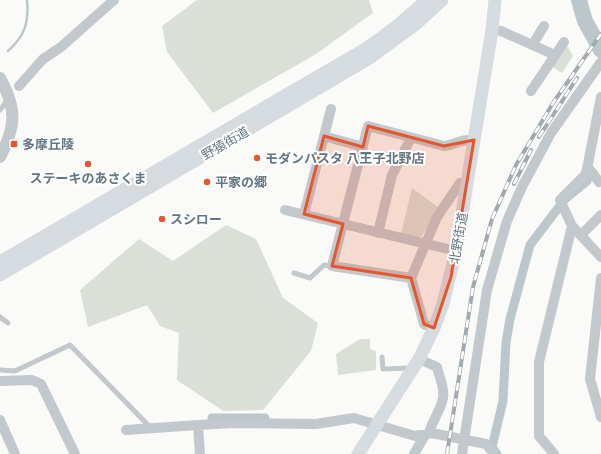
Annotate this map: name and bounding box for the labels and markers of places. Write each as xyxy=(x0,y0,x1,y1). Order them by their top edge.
place label: 多摩丘陵 xyxy=(22,135,74,153)
marker: 多摩丘陵 xyxy=(9,139,19,149)
place label: モダンパスタ 八王子北野店 xyxy=(265,149,424,167)
marker: モダンパスタ 八王子北野店 xyxy=(252,153,262,163)
marker: ステーキのあさくま xyxy=(83,159,93,169)
place label: ステーキのあさくま xyxy=(29,169,147,187)
place label: 平家の郷 xyxy=(215,173,267,191)
marker: 平家の郷 xyxy=(202,177,212,187)
place label: スシロー xyxy=(170,210,222,228)
marker: スシロー xyxy=(157,214,167,224)

